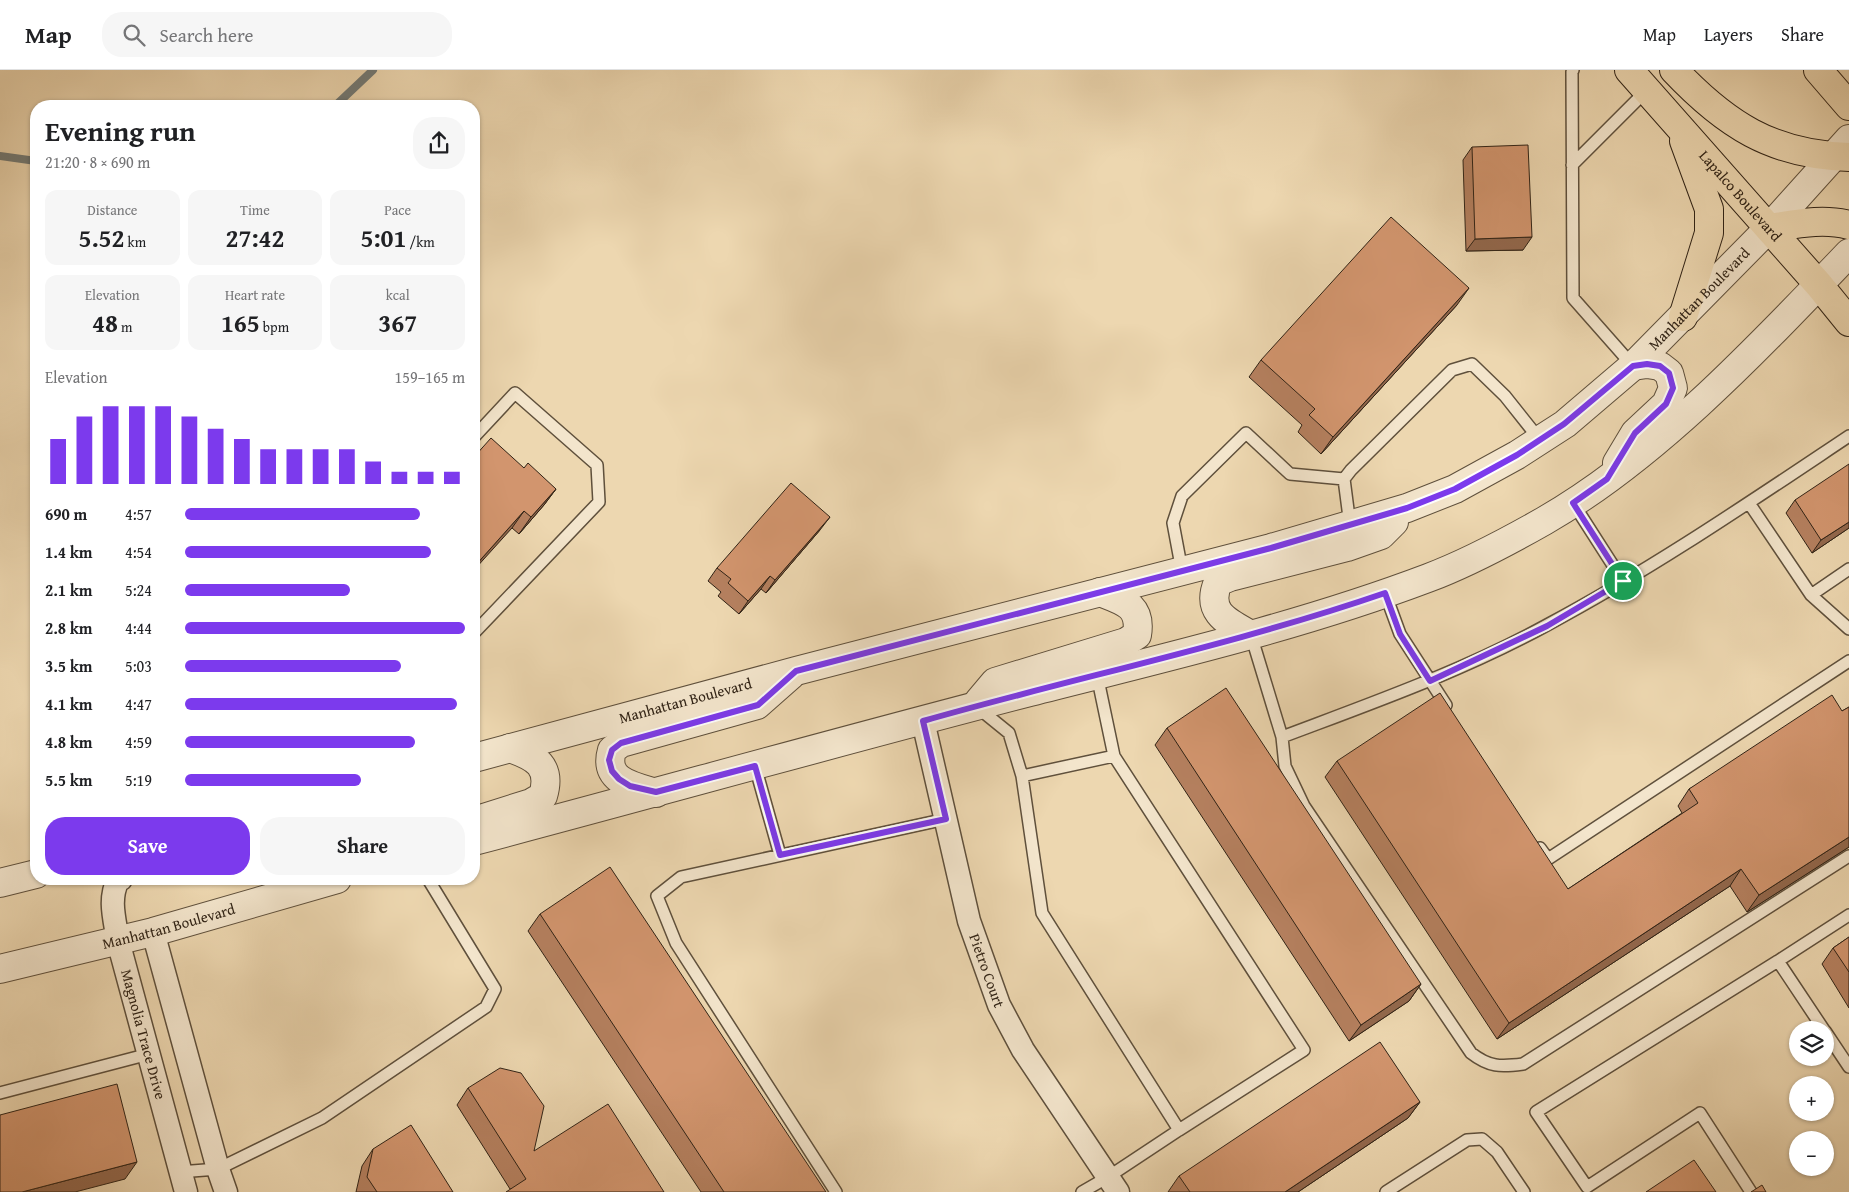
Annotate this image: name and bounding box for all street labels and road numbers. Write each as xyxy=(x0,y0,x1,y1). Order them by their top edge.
street label: Lapalco Boulevard xyxy=(1695,145,1787,246)
street label: Manhattan Boulevard xyxy=(1643,243,1754,355)
street label: Manhattan Boulevard xyxy=(617,672,754,728)
street label: Manhattan Boulevard xyxy=(100,898,237,954)
street label: Pietro Court xyxy=(964,931,1010,1011)
street label: Magnolia Trace Drive xyxy=(116,967,171,1102)

